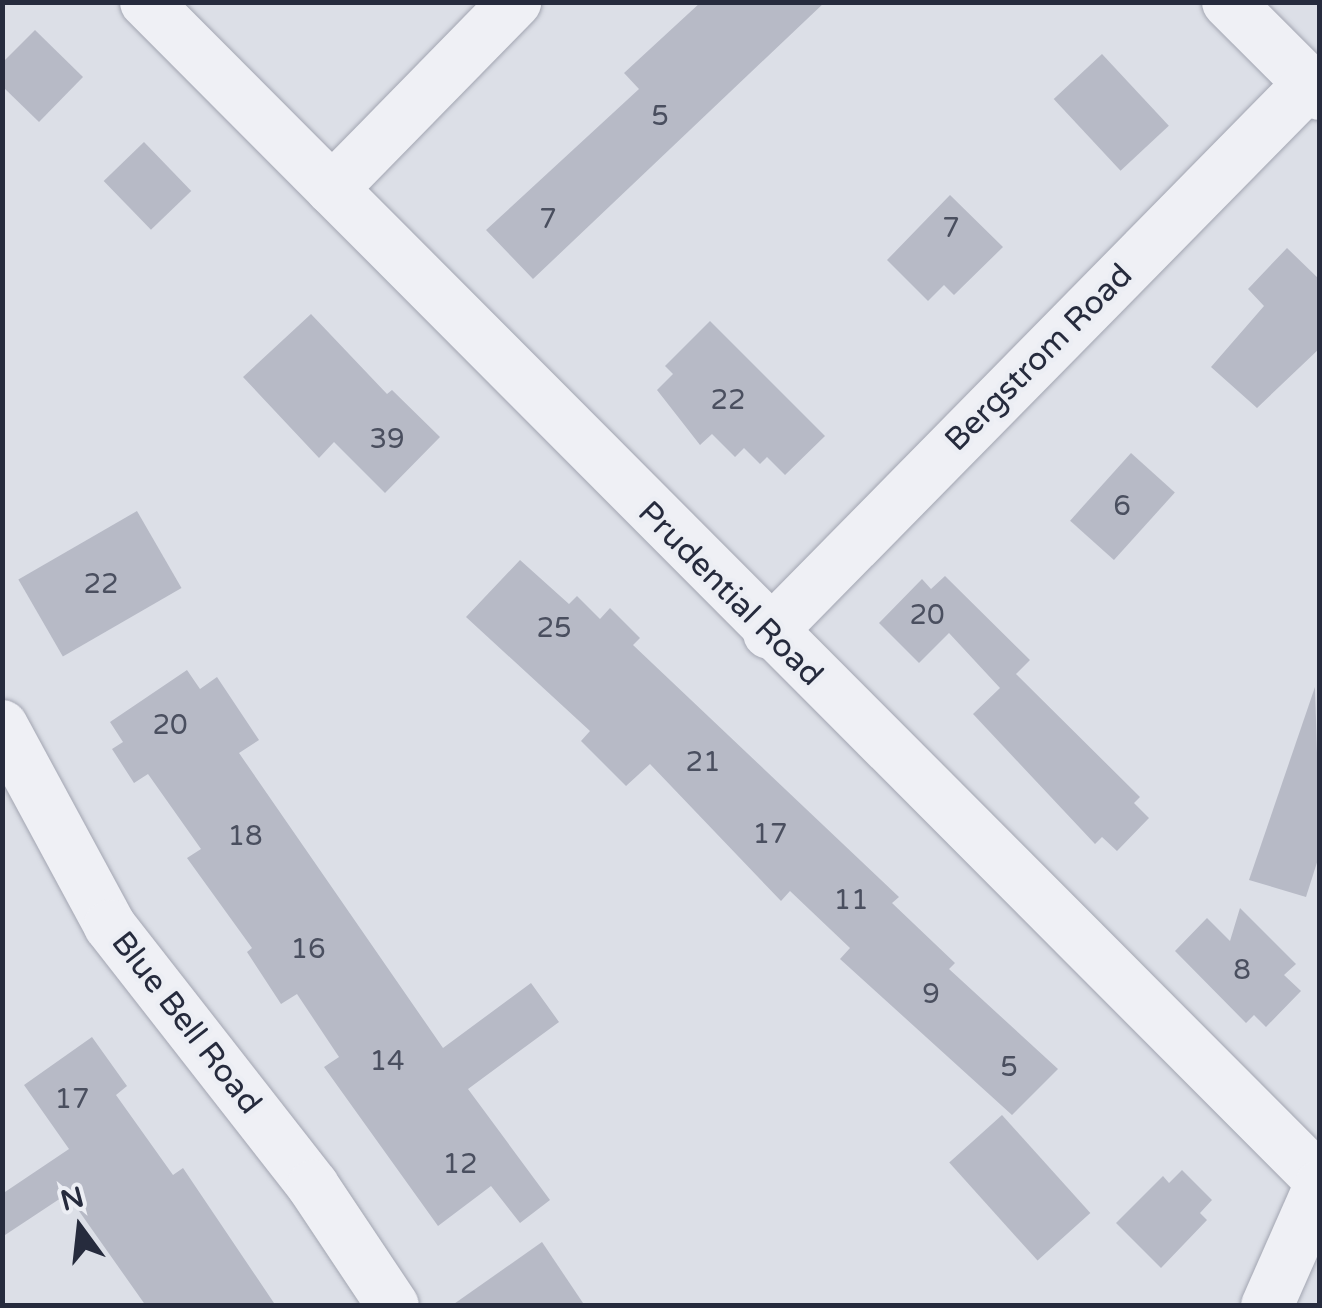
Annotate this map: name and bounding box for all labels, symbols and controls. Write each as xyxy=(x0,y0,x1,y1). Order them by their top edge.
house number: 5 xyxy=(651,99,669,133)
house number: 7 xyxy=(539,202,557,236)
house number: 7 xyxy=(942,211,960,245)
street label: Bergstrom Road xyxy=(937,256,1141,460)
house number: 22 xyxy=(710,383,746,417)
house number: 39 xyxy=(369,422,405,456)
house number: 6 xyxy=(1113,489,1131,523)
street label: Prudential Road xyxy=(630,494,830,694)
house number: 22 xyxy=(83,567,119,601)
house number: 20 xyxy=(909,598,945,632)
house number: 25 xyxy=(536,611,572,645)
house number: 20 xyxy=(152,708,188,742)
house number: 21 xyxy=(685,745,721,779)
house number: 17 xyxy=(752,817,788,851)
house number: 18 xyxy=(227,819,263,853)
house number: 11 xyxy=(833,883,869,917)
street label: Blue Bell Road xyxy=(103,924,269,1122)
house number: 16 xyxy=(290,932,326,966)
house number: 8 xyxy=(1233,953,1251,987)
house number: 9 xyxy=(922,977,940,1011)
house number: 14 xyxy=(369,1044,405,1078)
house number: 5 xyxy=(1000,1050,1018,1084)
house number: 17 xyxy=(54,1082,90,1116)
house number: 12 xyxy=(442,1147,478,1181)
north arrow xyxy=(30,1178,130,1278)
text: N xyxy=(57,1180,87,1218)

